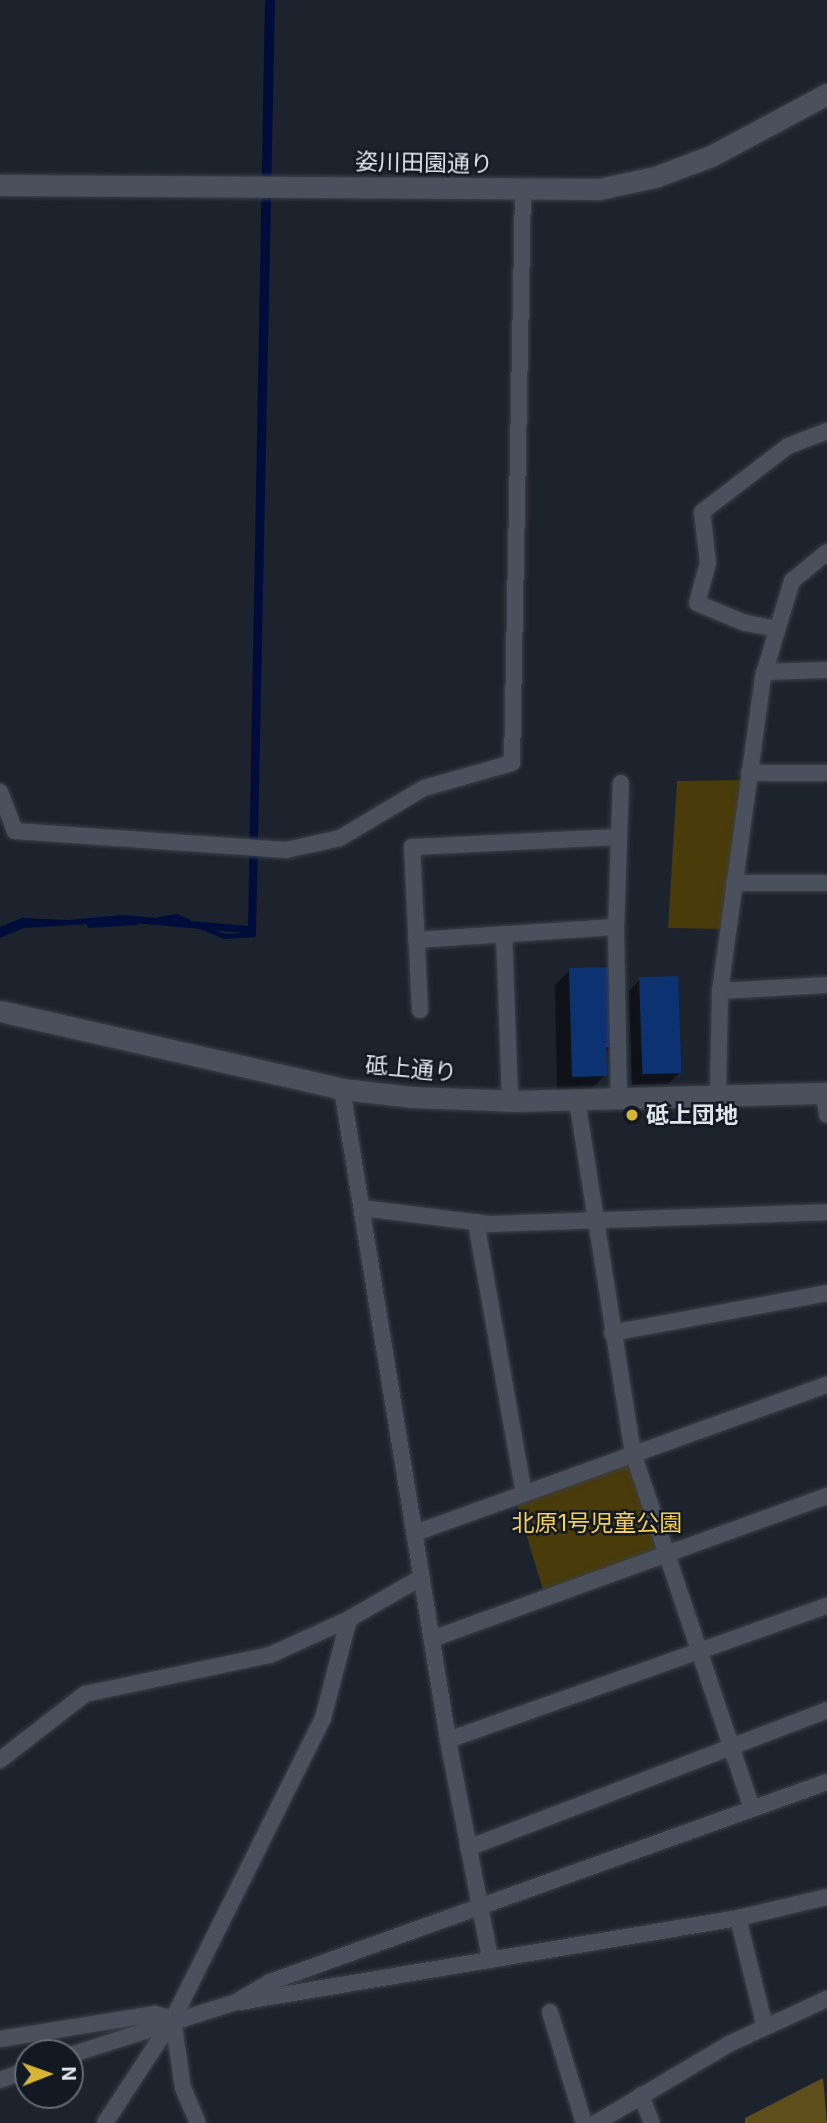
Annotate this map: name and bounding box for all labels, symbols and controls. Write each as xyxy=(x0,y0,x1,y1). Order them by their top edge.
street label: 姿川田園通り xyxy=(355,148,493,178)
street label: 砥上通り xyxy=(364,1051,458,1087)
place label: 砥上団地 xyxy=(646,1101,738,1129)
marker: 砥上団地 xyxy=(624,1107,640,1123)
park label: 北原1号児童公園 xyxy=(512,1509,682,1537)
north arrow xyxy=(14,2039,84,2109)
text: N xyxy=(57,2066,80,2081)

